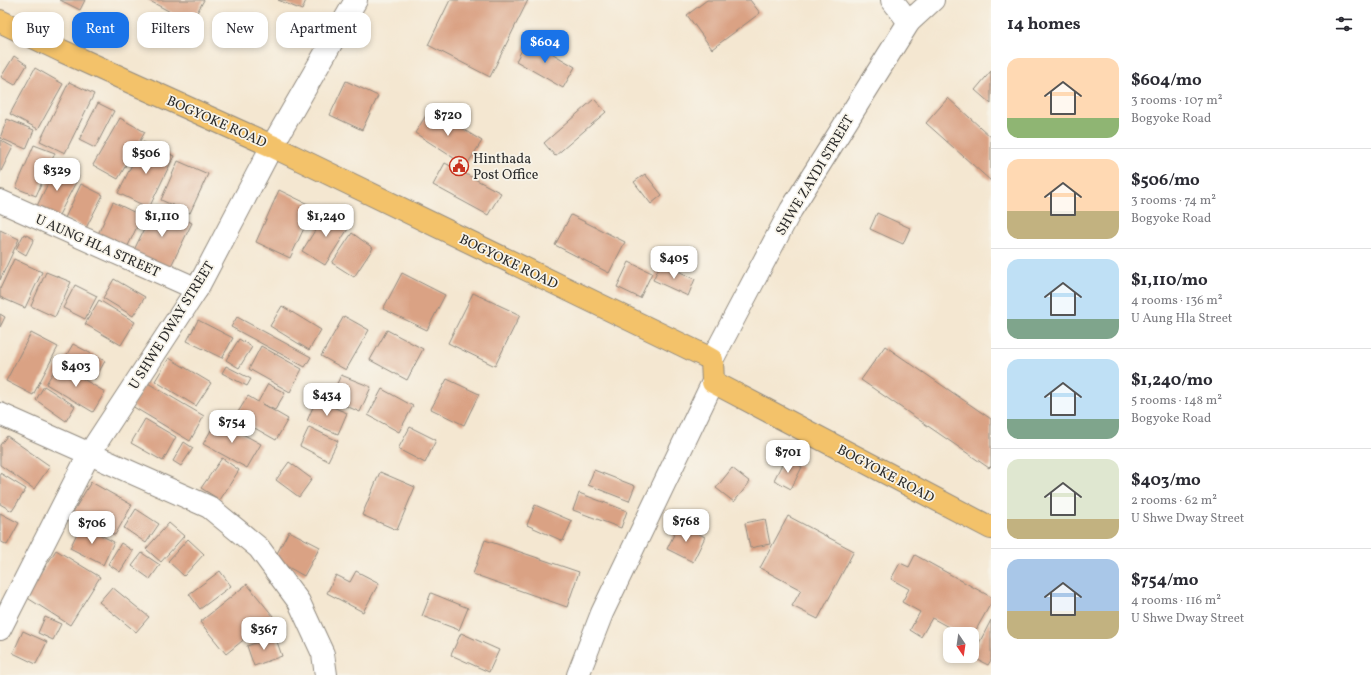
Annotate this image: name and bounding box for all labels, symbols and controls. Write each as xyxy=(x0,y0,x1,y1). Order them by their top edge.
chip: Buy xyxy=(12,12,64,48)
chip: Rent xyxy=(72,12,129,48)
chip: Filters xyxy=(137,12,204,48)
chip: New xyxy=(212,12,268,48)
chip: Apartment xyxy=(276,12,371,48)
text: 14 homes xyxy=(1007,13,1081,36)
icon: filters xyxy=(1333,13,1355,35)
pin: $604 xyxy=(521,30,569,64)
text: $604 xyxy=(530,34,560,52)
text: $604/mo xyxy=(1131,69,1202,92)
icon: home xyxy=(1039,74,1087,122)
street label: BOGYOKE ROAD xyxy=(163,92,269,153)
text: 3 rooms · 107 m² xyxy=(1131,92,1222,110)
pin: $720 xyxy=(424,103,472,137)
text: $720 xyxy=(434,107,462,125)
text: Bogyoke Road xyxy=(1131,110,1211,128)
street label: SHWE ZAYDI STREET xyxy=(772,112,859,239)
pin: $506 xyxy=(122,141,170,175)
text: $506 xyxy=(132,145,160,163)
place label: Hinthada Post Office xyxy=(473,150,539,185)
public building icon: Hinthada Post Office xyxy=(448,155,470,177)
pin: $329 xyxy=(33,158,81,192)
text: $329 xyxy=(43,162,71,180)
text: $506/mo xyxy=(1131,169,1200,192)
icon: home xyxy=(1039,175,1087,223)
text: 3 rooms · 74 m² xyxy=(1131,192,1216,210)
pin: $1,110 xyxy=(129,204,195,238)
pin: $1,240 xyxy=(293,204,359,238)
text: $1,110 xyxy=(145,208,179,226)
text: $1,240 xyxy=(307,208,345,226)
street label: U AUNG HLA STREET xyxy=(32,210,163,282)
text: Bogyoke Road xyxy=(1131,210,1211,228)
street label: BOGYOKE ROAD xyxy=(456,230,561,294)
pin: $405 xyxy=(650,246,698,280)
text: $405 xyxy=(659,250,689,268)
street label: U SHWE DWAY STREET xyxy=(125,258,219,393)
text: $1,110/mo xyxy=(1131,269,1208,292)
icon: home xyxy=(1039,275,1087,323)
text: 4 rooms · 136 m² xyxy=(1131,292,1223,310)
text: U Aung Hla Street xyxy=(1131,310,1232,328)
pin: $403 xyxy=(52,354,100,388)
text: $403 xyxy=(61,358,91,376)
text: $1,240/mo xyxy=(1131,369,1213,392)
icon: home xyxy=(1039,375,1087,423)
pin: $434 xyxy=(303,383,351,417)
text: $434 xyxy=(312,387,342,405)
text: 5 rooms · 148 m² xyxy=(1131,392,1222,410)
pin: $754 xyxy=(208,410,256,444)
text: Bogyoke Road xyxy=(1131,410,1211,428)
text: $754 xyxy=(218,414,246,432)
pin: $701 xyxy=(764,440,812,474)
street label: BOGYOKE ROAD xyxy=(833,441,937,508)
text: $701 xyxy=(775,444,801,462)
text: $403/mo xyxy=(1131,469,1201,492)
icon: home xyxy=(1039,475,1087,523)
text: 2 rooms · 62 m² xyxy=(1131,492,1217,510)
pin: $768 xyxy=(662,509,710,543)
text: U Shwe Dway Street xyxy=(1131,510,1244,528)
pin: $706 xyxy=(68,511,116,545)
text: $768 xyxy=(672,513,700,531)
text: $706 xyxy=(78,515,106,533)
text: $754/mo xyxy=(1131,569,1199,592)
icon: home xyxy=(1039,575,1087,623)
text: 4 rooms · 116 m² xyxy=(1131,592,1221,610)
text: U Shwe Dway Street xyxy=(1131,610,1244,628)
pin: $367 xyxy=(240,617,288,651)
text: $367 xyxy=(250,621,278,639)
north arrow xyxy=(943,627,979,663)
map controls xyxy=(943,627,979,663)

